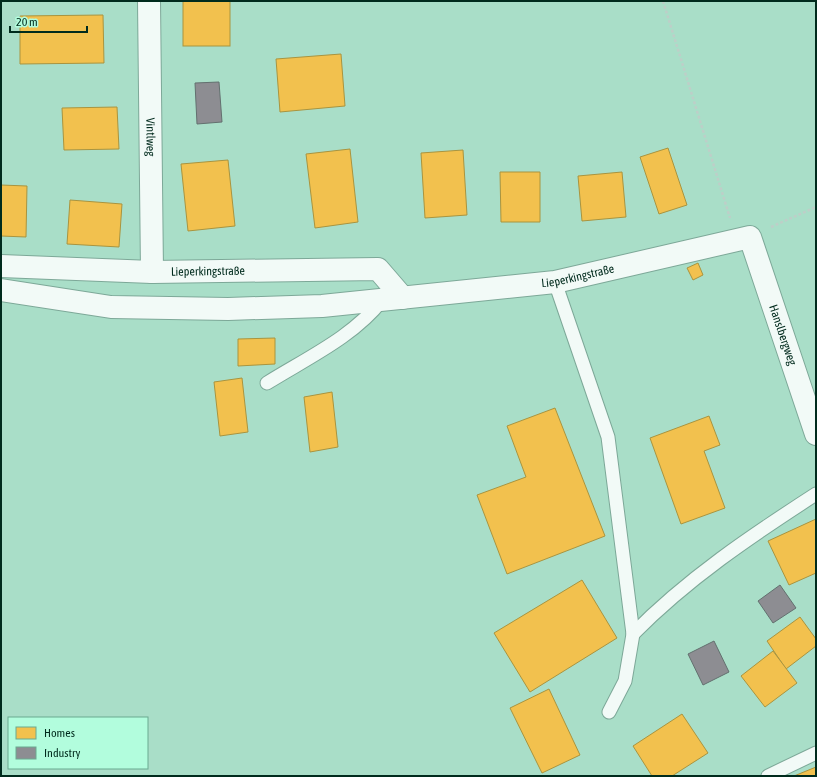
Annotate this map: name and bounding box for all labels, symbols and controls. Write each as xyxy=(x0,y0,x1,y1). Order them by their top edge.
scale bar xyxy=(10,8,87,34)
text: 20 m xyxy=(16,15,38,29)
street label: Vintlweg xyxy=(143,118,158,157)
street label: Lieperkingstraße xyxy=(541,262,615,290)
street label: Lieperkingstraße xyxy=(171,264,245,279)
street label: Hanslbergweg xyxy=(766,303,800,368)
legend xyxy=(8,717,148,769)
text: Homes xyxy=(44,726,75,740)
text: Industry xyxy=(44,746,81,760)

